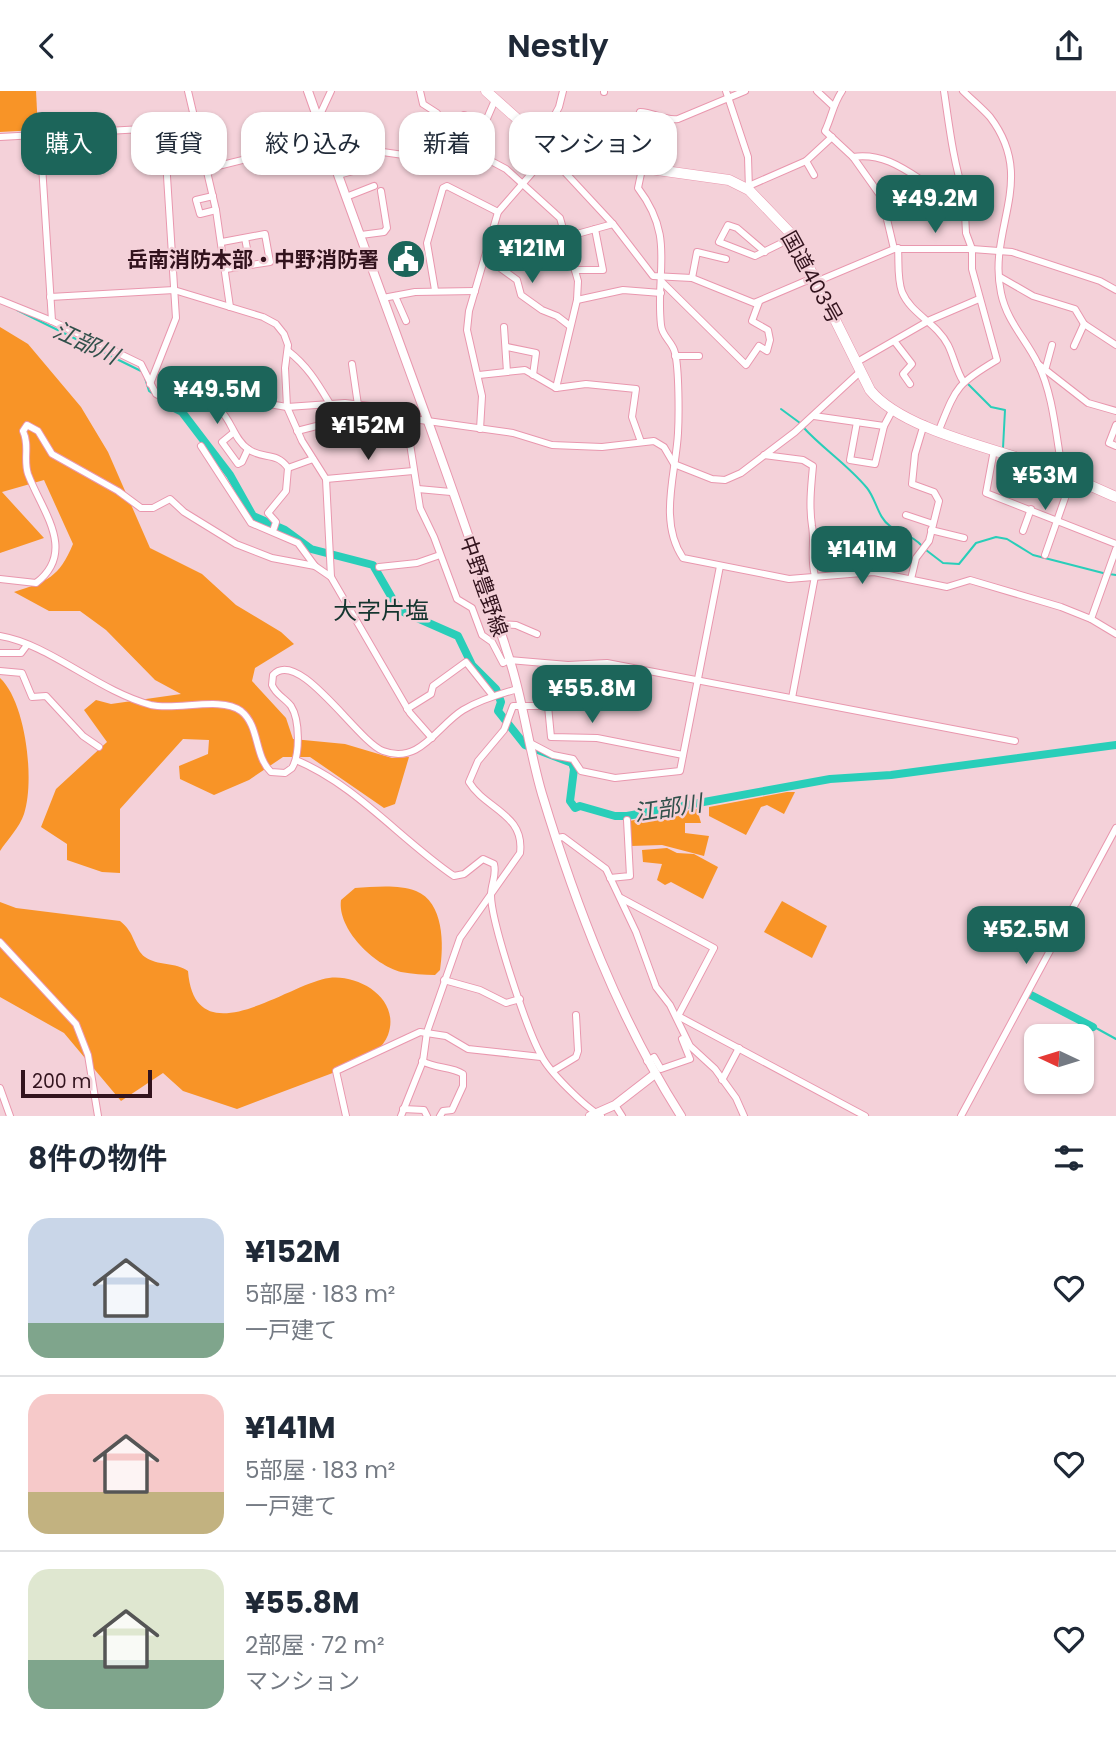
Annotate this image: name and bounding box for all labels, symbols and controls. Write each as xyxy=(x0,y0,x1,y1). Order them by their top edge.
text: Nestly xyxy=(507,23,609,68)
icon: back xyxy=(28,27,66,65)
icon: share xyxy=(1050,27,1088,65)
chip: 購入 xyxy=(21,112,117,175)
chip: 賃貸 xyxy=(131,112,227,175)
chip: 絞り込み xyxy=(241,112,385,175)
chip: 新着 xyxy=(399,112,495,175)
chip: マンション xyxy=(509,112,677,175)
pin: ¥49.2M xyxy=(878,176,992,235)
text: ¥49.2M xyxy=(892,182,978,214)
pin: ¥121M xyxy=(483,225,581,285)
street label: 国道403号 xyxy=(775,225,849,329)
text: ¥121M xyxy=(499,232,565,264)
public building icon: 岳南消防本部・中野消防署 xyxy=(385,238,427,280)
place label: 岳南消防本部・中野消防署 xyxy=(127,245,379,274)
water label: 江部川 xyxy=(48,314,127,373)
pin: ¥49.5M xyxy=(160,367,274,426)
text: ¥49.5M xyxy=(173,373,261,405)
pin: ¥152M xyxy=(319,403,417,462)
text: ¥152M xyxy=(331,409,405,441)
pin: ¥53M xyxy=(1004,453,1086,512)
text: ¥53M xyxy=(1012,459,1078,491)
pin: ¥141M xyxy=(813,526,911,586)
street label: 中野豊野線 xyxy=(453,532,515,640)
text: ¥141M xyxy=(827,533,897,565)
district label: 大字片塩 xyxy=(333,594,429,627)
pin: ¥55.8M xyxy=(535,665,649,725)
text: ¥55.8M xyxy=(548,672,636,704)
water label: 江部川 xyxy=(631,786,708,829)
pin: ¥52.5M xyxy=(969,907,1083,966)
text: ¥52.5M xyxy=(983,913,1069,945)
north arrow xyxy=(1024,1024,1094,1094)
map controls xyxy=(1024,1024,1094,1094)
scale bar xyxy=(21,1067,152,1099)
text: 200 m xyxy=(32,1068,91,1095)
text: 8件の物件 xyxy=(28,1137,167,1180)
icon: filters xyxy=(1050,1139,1088,1177)
text: ¥152M xyxy=(245,1230,341,1273)
icon: home xyxy=(84,1246,168,1330)
icon: heart xyxy=(1050,1269,1088,1307)
text: 5部屋 · 183 m² xyxy=(245,1278,395,1310)
text: 一戸建て xyxy=(245,1314,337,1346)
text: ¥141M xyxy=(245,1406,336,1449)
icon: home xyxy=(84,1422,168,1506)
icon: heart xyxy=(1050,1445,1088,1483)
text: 5部屋 · 183 m² xyxy=(245,1454,395,1486)
text: 一戸建て xyxy=(245,1490,337,1522)
text: ¥55.8M xyxy=(245,1581,360,1624)
icon: home xyxy=(84,1597,168,1681)
icon: heart xyxy=(1050,1620,1088,1658)
text: 2部屋 · 72 m² xyxy=(245,1629,385,1661)
text: マンション xyxy=(245,1665,360,1697)

